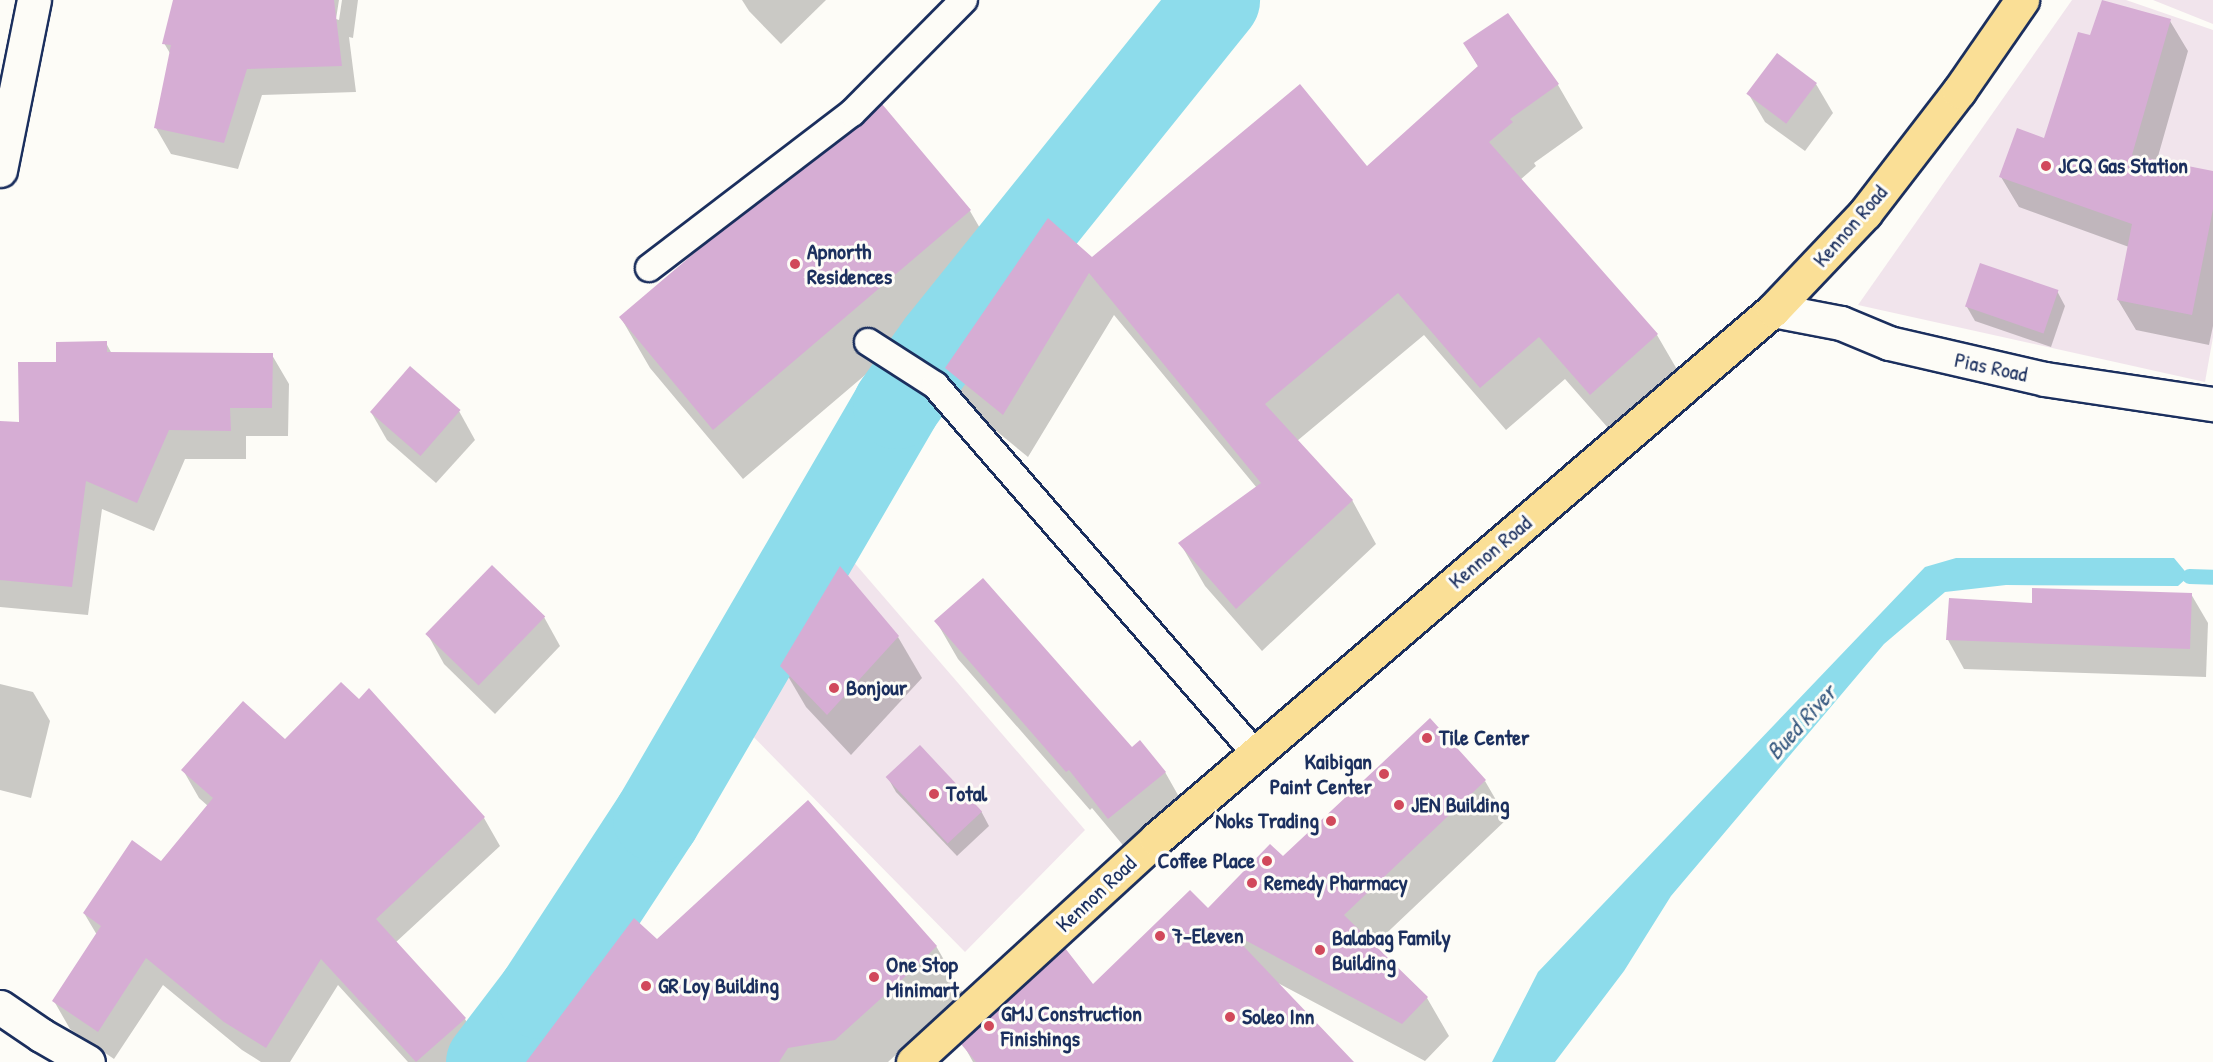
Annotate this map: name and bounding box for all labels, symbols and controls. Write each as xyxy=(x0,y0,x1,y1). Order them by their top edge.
place label: JCQ Gas Station xyxy=(2058,153,2188,179)
marker: JCQ Gas Station xyxy=(2039,159,2053,173)
street label: Kennon Road xyxy=(1807,180,1893,272)
place label: Apnorth Residences xyxy=(807,238,892,290)
marker: Apnorth Residences xyxy=(788,257,802,271)
street label: Pias Road xyxy=(1952,346,2030,388)
street label: Kennon Road xyxy=(1443,510,1537,594)
place label: Bonjour xyxy=(846,675,907,701)
water label: Bued River xyxy=(1760,679,1842,765)
marker: Bonjour xyxy=(827,681,841,695)
place label: Tile Center xyxy=(1439,725,1529,751)
marker: Tile Center xyxy=(1420,731,1434,745)
place label: Kaibigan Paint Center xyxy=(1270,748,1372,800)
marker: Kaibigan Paint Center xyxy=(1377,767,1391,781)
place label: Total xyxy=(946,781,987,807)
marker: Total xyxy=(927,787,941,801)
place label: JEN Building xyxy=(1411,792,1510,818)
marker: JEN Building xyxy=(1392,798,1406,812)
place label: Noks Trading xyxy=(1215,808,1319,834)
marker: Noks Trading xyxy=(1324,814,1338,828)
place label: Coffee Place xyxy=(1158,848,1255,874)
street label: Kennon Road xyxy=(1050,850,1142,938)
marker: Coffee Place xyxy=(1260,854,1274,868)
place label: Remedy Pharmacy xyxy=(1264,870,1408,896)
marker: Remedy Pharmacy xyxy=(1245,876,1259,890)
place label: 7-Eleven xyxy=(1172,923,1244,949)
place label: Balabag Family Building xyxy=(1332,924,1451,975)
marker: 7-Eleven xyxy=(1153,929,1167,943)
marker: Balabag Family Building xyxy=(1313,943,1327,957)
place label: One Stop Minimart xyxy=(886,951,959,1002)
marker: One Stop Minimart xyxy=(867,970,881,984)
place label: GR Loy Building xyxy=(658,973,779,999)
marker: GR Loy Building xyxy=(639,979,653,993)
place label: GMJ Construction Finishings xyxy=(1001,1000,1142,1052)
place label: Soleo Inn xyxy=(1242,1004,1315,1030)
marker: Soleo Inn xyxy=(1223,1010,1237,1024)
marker: GMJ Construction Finishings xyxy=(982,1019,996,1033)

